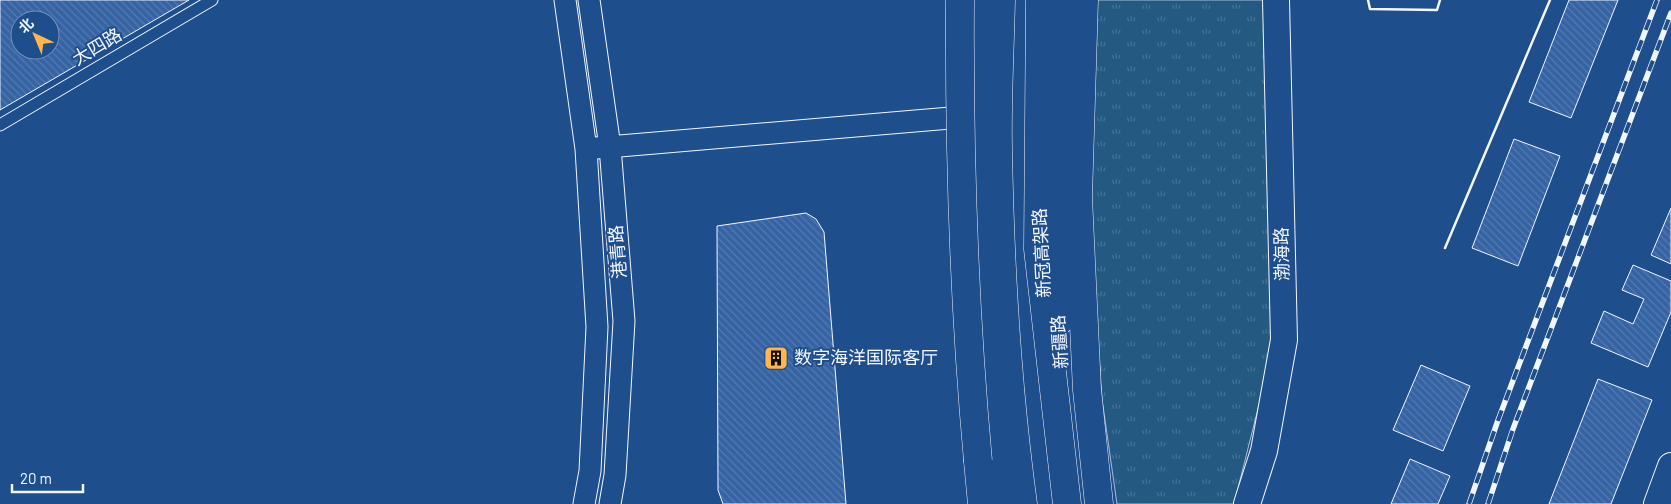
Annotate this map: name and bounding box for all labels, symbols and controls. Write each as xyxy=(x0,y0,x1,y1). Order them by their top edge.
north arrow xyxy=(10,10,60,60)
text: 北 xyxy=(15,14,37,36)
street label: 大四路 xyxy=(68,23,125,69)
street label: 新冠高架路 xyxy=(1028,208,1054,299)
street label: 港青路 xyxy=(604,224,630,280)
street label: 渤海路 xyxy=(1270,227,1292,281)
street label: 新疆路 xyxy=(1046,314,1072,370)
building icon: 数字海洋国际客厅 xyxy=(763,345,789,371)
place label: 数字海洋国际客厅 xyxy=(794,346,938,368)
scale bar xyxy=(12,462,84,494)
text: 20 m xyxy=(20,469,52,487)

